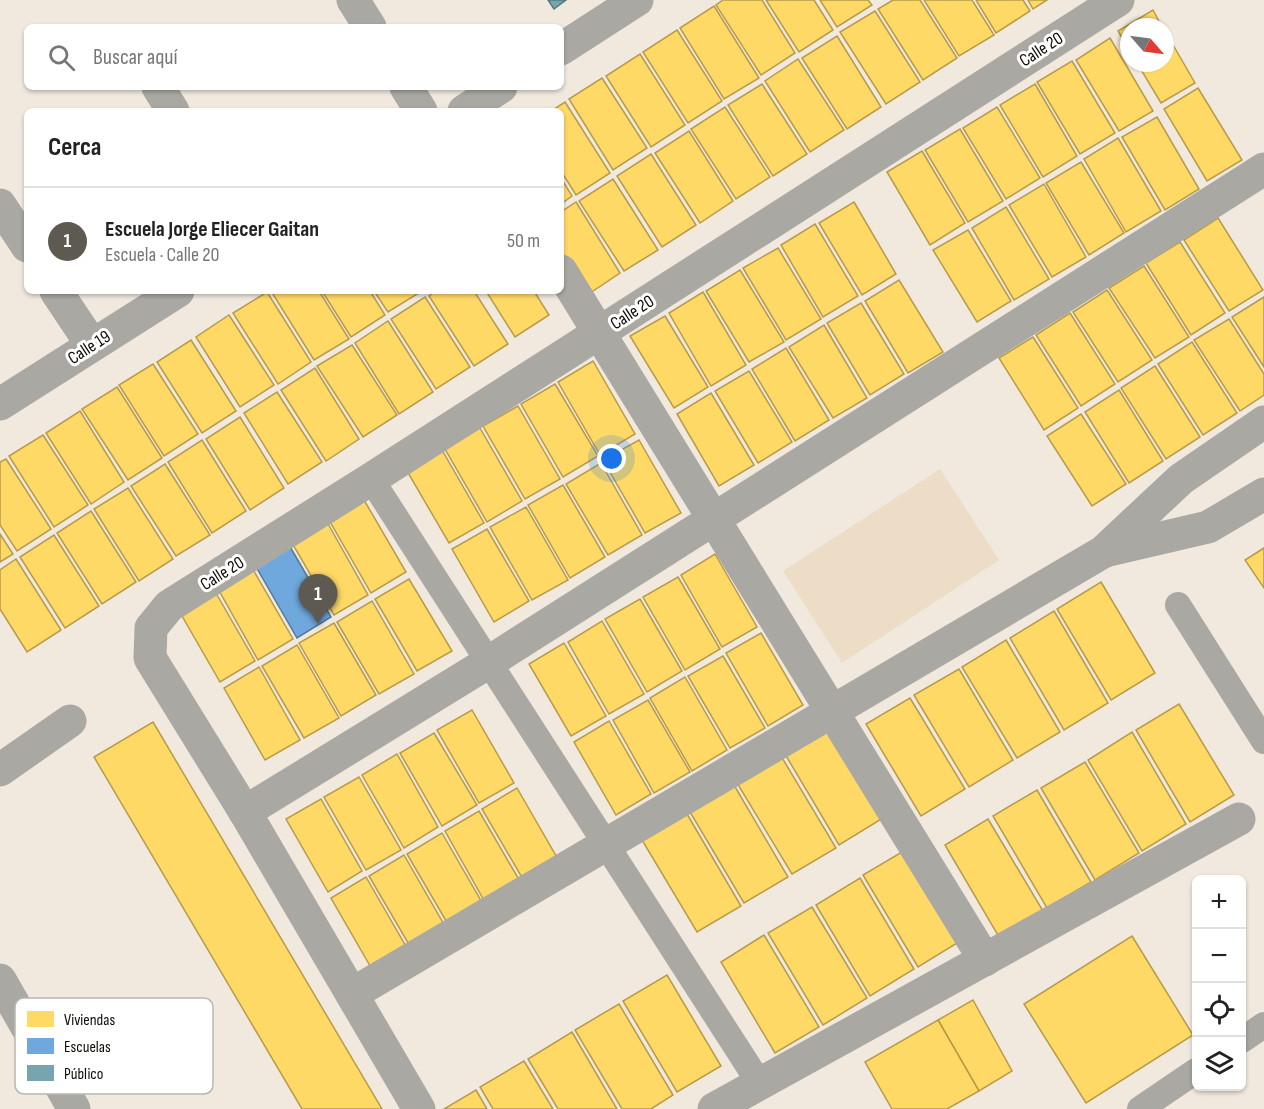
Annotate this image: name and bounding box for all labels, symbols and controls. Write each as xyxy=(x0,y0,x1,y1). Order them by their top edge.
north arrow xyxy=(1120,18,1174,72)
search box xyxy=(24,24,564,90)
street label: Calle 20 xyxy=(1016,28,1067,71)
icon: search xyxy=(45,41,78,74)
text: Buscar aquí xyxy=(93,44,178,71)
text: Cerca xyxy=(48,132,101,163)
text: Escuela Jorge Eliecer Gaitan xyxy=(105,216,319,243)
text: 1 xyxy=(64,229,71,253)
text: 50 m xyxy=(507,229,540,253)
text: Escuela · Calle 20 xyxy=(105,243,219,267)
street label: Calle 20 xyxy=(607,291,658,334)
street label: Calle 19 xyxy=(64,326,114,369)
your location xyxy=(597,444,626,473)
street label: Calle 20 xyxy=(197,552,248,595)
pin: 1 xyxy=(298,574,338,624)
map controls xyxy=(1192,875,1246,1091)
button: + xyxy=(1192,875,1246,929)
button: − xyxy=(1192,929,1246,983)
button: locate xyxy=(1192,983,1246,1037)
legend xyxy=(15,998,213,1094)
text: Viviendas xyxy=(64,1011,115,1030)
button: layers xyxy=(1192,1037,1246,1091)
text: Escuelas xyxy=(64,1038,111,1057)
text: Público xyxy=(64,1065,103,1084)

